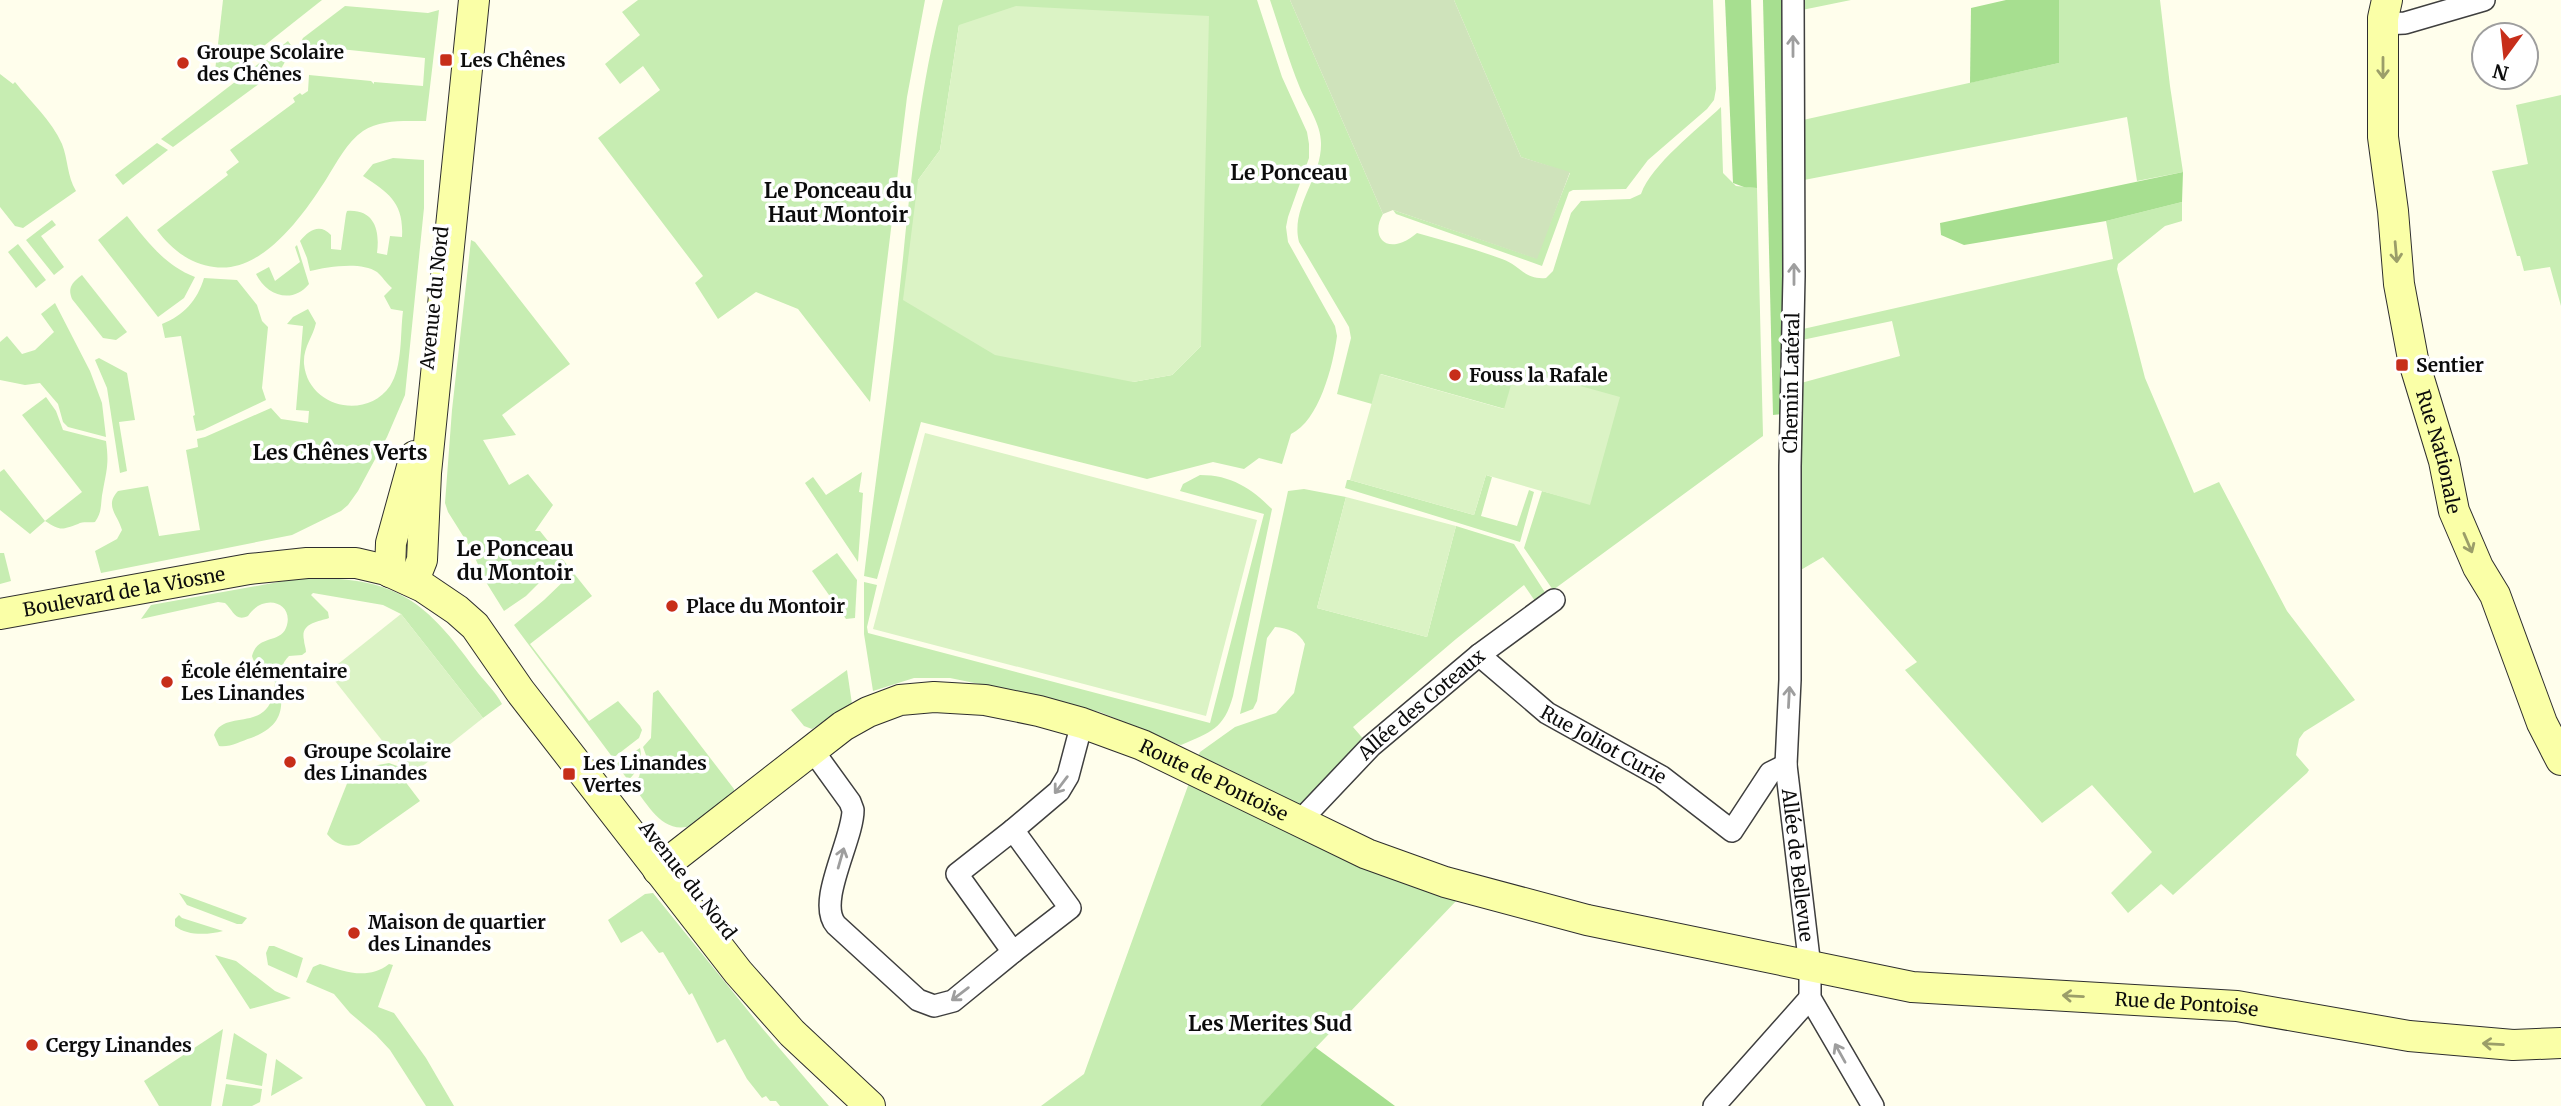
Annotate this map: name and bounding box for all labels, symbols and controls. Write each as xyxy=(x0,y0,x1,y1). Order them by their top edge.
north arrow xyxy=(2470,21,2540,91)
one-way arrow xyxy=(1786,35,1800,58)
place label: Groupe Scolaire des Chênes xyxy=(197,40,344,86)
place label: Les Chênes xyxy=(460,48,566,72)
marker: Les Chênes xyxy=(438,52,454,68)
marker: Groupe Scolaire des Chênes xyxy=(175,55,191,71)
one-way arrow xyxy=(2376,56,2390,79)
text: N xyxy=(2490,59,2511,86)
district label: Le Ponceau xyxy=(1230,159,1348,186)
district label: Le Ponceau du Haut Montoir xyxy=(764,177,912,228)
street label: Avenue du Nord xyxy=(414,225,453,372)
one-way arrow xyxy=(2390,240,2403,263)
one-way arrow xyxy=(1787,262,1800,285)
street label: Chemin Latéral xyxy=(1778,312,1804,454)
place label: Sentier xyxy=(2416,353,2484,377)
marker: Sentier xyxy=(2394,357,2410,373)
place label: Fouss la Rafale xyxy=(1469,363,1608,387)
marker: Fouss la Rafale xyxy=(1447,367,1463,383)
street label: Rue Nationale xyxy=(2411,387,2466,516)
district label: Les Chênes Verts xyxy=(252,439,428,466)
one-way arrow xyxy=(2462,532,2475,553)
district label: Le Ponceau du Montoir xyxy=(456,535,574,586)
street label: Boulevard de la Viosne xyxy=(21,562,227,622)
place label: Place du Montoir xyxy=(686,594,845,618)
marker: Place du Montoir xyxy=(664,598,680,614)
street label: Allée des Coteaux xyxy=(1352,643,1490,765)
place label: École élémentaire Les Linandes xyxy=(181,659,347,705)
marker: École élémentaire Les Linandes xyxy=(159,674,175,690)
one-way arrow xyxy=(1783,686,1796,709)
street label: Rue Joliot Curie xyxy=(1536,700,1671,789)
street label: Route de Pontoise xyxy=(1136,734,1292,826)
place label: Groupe Scolaire des Linandes xyxy=(304,739,451,785)
place label: Les Linandes Vertes xyxy=(582,751,707,797)
marker: Groupe Scolaire des Linandes xyxy=(282,754,298,770)
marker: Les Linandes Vertes xyxy=(561,766,577,782)
one-way arrow xyxy=(1054,775,1069,793)
street label: Allée de Bellevue xyxy=(1777,786,1819,943)
street label: Avenue du Nord xyxy=(634,815,742,944)
one-way arrow xyxy=(836,847,849,869)
place label: Maison de quartier des Linandes xyxy=(368,910,546,956)
marker: Maison de quartier des Linandes xyxy=(346,925,362,941)
one-way arrow xyxy=(951,987,970,1002)
street label: Rue de Pontoise xyxy=(2114,987,2260,1022)
one-way arrow xyxy=(2061,990,2084,1003)
district label: Les Merites Sud xyxy=(1188,1010,1352,1037)
place label: Cergy Linandes xyxy=(46,1033,192,1057)
marker: Cergy Linandes xyxy=(24,1037,40,1053)
one-way arrow xyxy=(2482,1037,2505,1050)
one-way arrow xyxy=(1833,1043,1846,1064)

